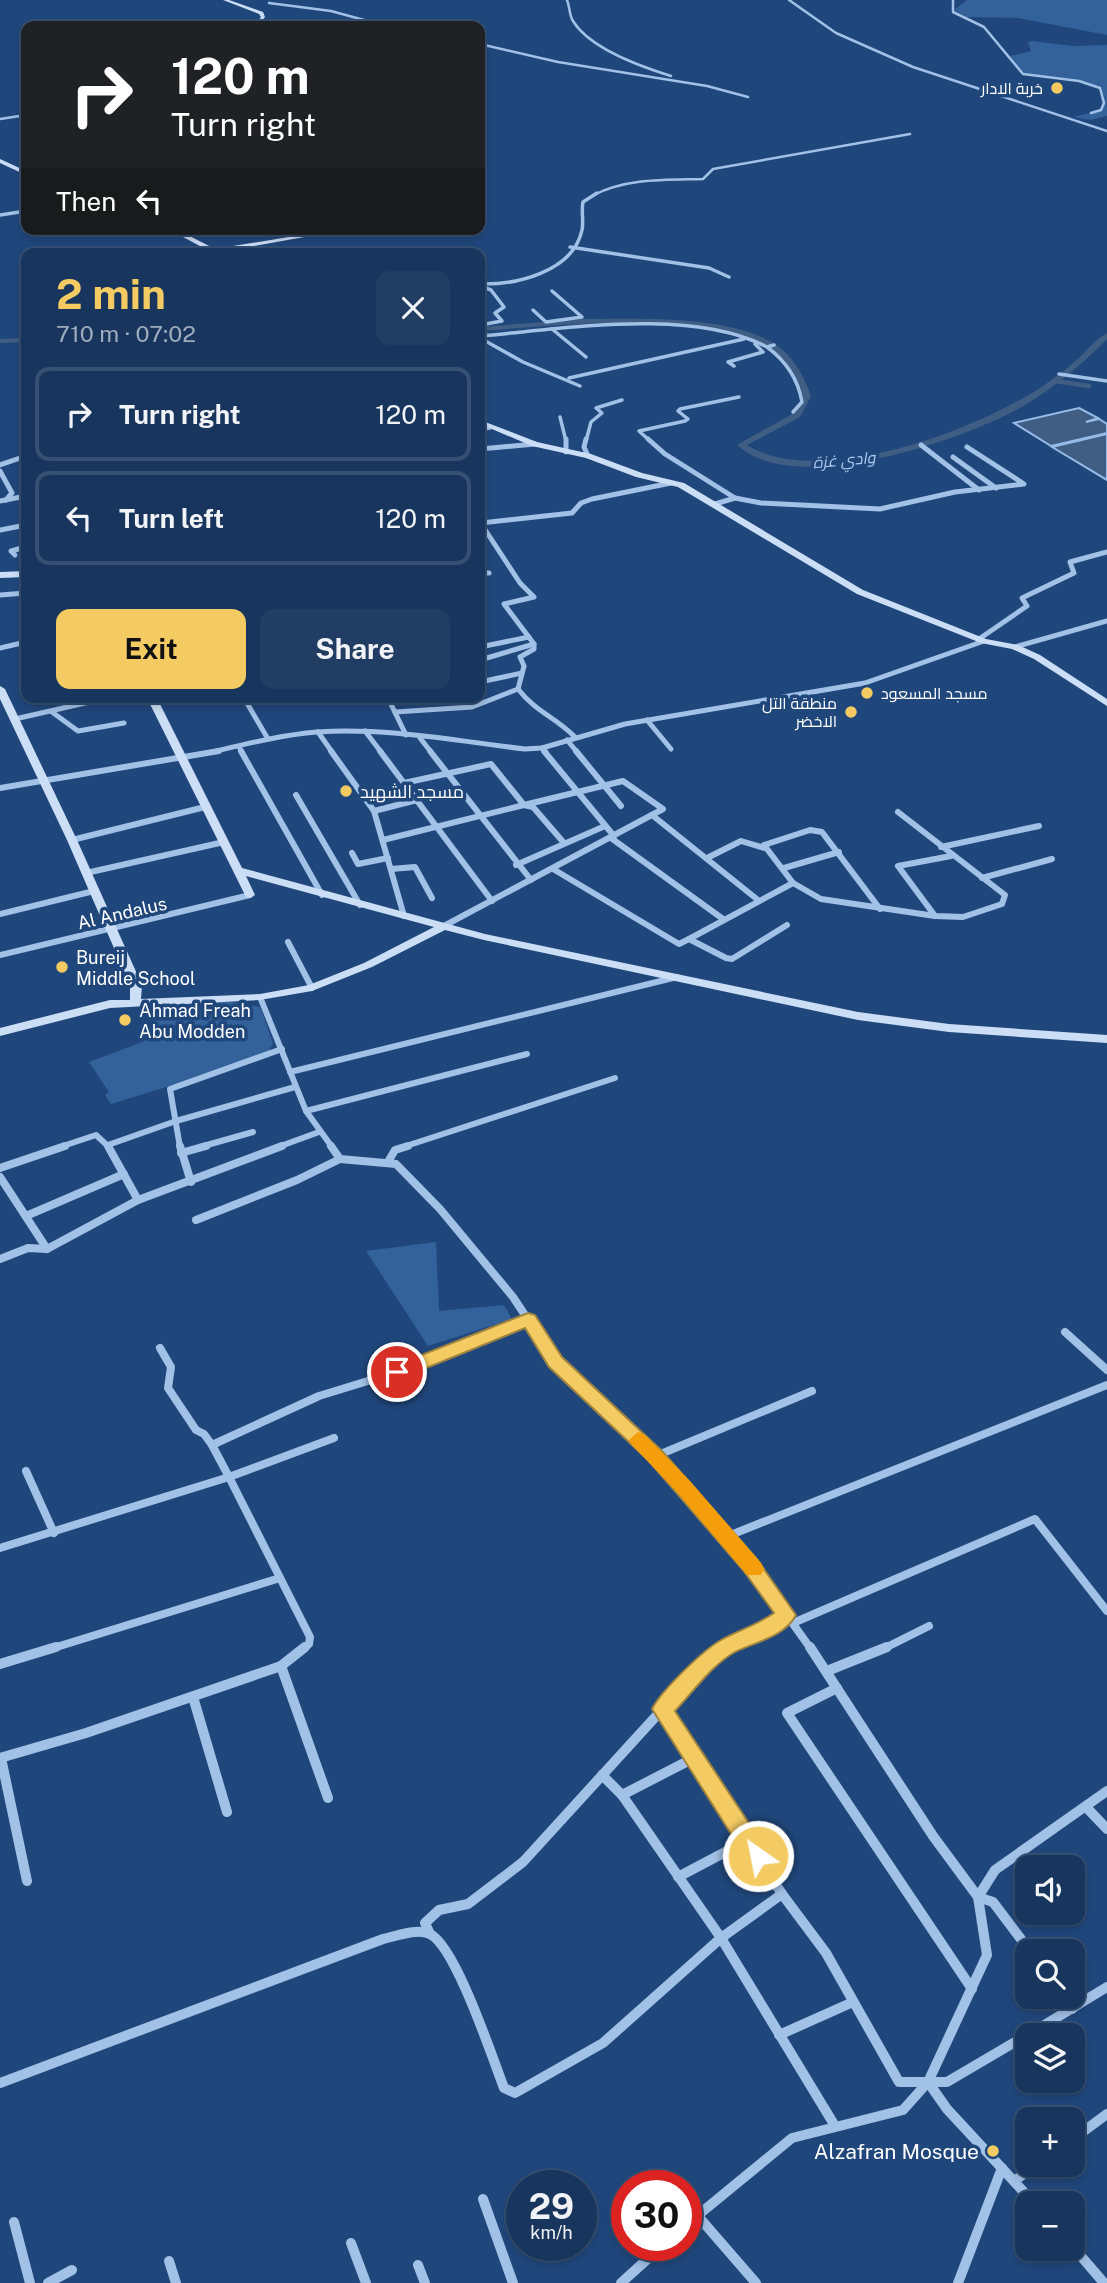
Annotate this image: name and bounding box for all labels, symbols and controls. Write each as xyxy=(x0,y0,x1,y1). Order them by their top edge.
text: 120 m xyxy=(171,47,310,105)
icon: right xyxy=(56,49,147,140)
place label: خربة الادار xyxy=(980,79,1043,98)
marker: خربة الادار xyxy=(1049,80,1065,96)
text: Turn right xyxy=(171,106,316,143)
icon: left xyxy=(130,182,168,220)
text: Then xyxy=(56,186,116,217)
text: 2 min xyxy=(56,269,166,318)
button: close xyxy=(376,271,450,345)
text: 710 m · 07:02 xyxy=(56,320,196,347)
icon: right xyxy=(60,395,98,433)
text: Turn right xyxy=(119,399,241,430)
text: 120 m xyxy=(375,399,446,430)
water label: وادي غزة xyxy=(812,448,878,475)
icon: left xyxy=(60,499,98,537)
text: Turn left xyxy=(119,503,224,534)
text: 120 m xyxy=(375,503,446,534)
button: Exit xyxy=(56,609,246,689)
button: Share xyxy=(260,609,450,689)
place label: مسجد المسعود xyxy=(881,684,988,703)
marker: مسجد المسعود xyxy=(859,685,875,701)
place label: منطقة التل الاخضر xyxy=(762,694,837,731)
marker: منطقة التل الاخضر xyxy=(843,704,859,720)
place label: مسجد الشهيد xyxy=(360,781,464,803)
marker: مسجد الشهيد xyxy=(338,783,354,799)
street label: Al Andalus xyxy=(75,893,169,933)
place label: Bureij Middle School xyxy=(76,947,195,989)
marker: Bureij Middle School xyxy=(54,959,70,975)
place label: Ahmad Freah Abu Modden xyxy=(139,1000,251,1042)
marker: Ahmad Freah Abu Modden xyxy=(117,1012,133,1028)
pin xyxy=(367,1342,427,1402)
icon: arrive xyxy=(378,1353,416,1391)
position arrow xyxy=(721,1819,795,1893)
map controls xyxy=(1015,1855,1085,2261)
button: sound xyxy=(1015,1855,1085,1925)
button: search xyxy=(1015,1939,1085,2009)
button: layers xyxy=(1015,2023,1085,2093)
button: + xyxy=(1015,2107,1085,2177)
place label: Alzafran Mosque xyxy=(814,2139,979,2164)
marker: Alzafran Mosque xyxy=(985,2143,1001,2159)
speed limit sign: 30 xyxy=(611,2170,702,2261)
text: 29 xyxy=(529,2186,574,2227)
button: − xyxy=(1015,2191,1085,2261)
text: km/h xyxy=(530,2222,573,2243)

